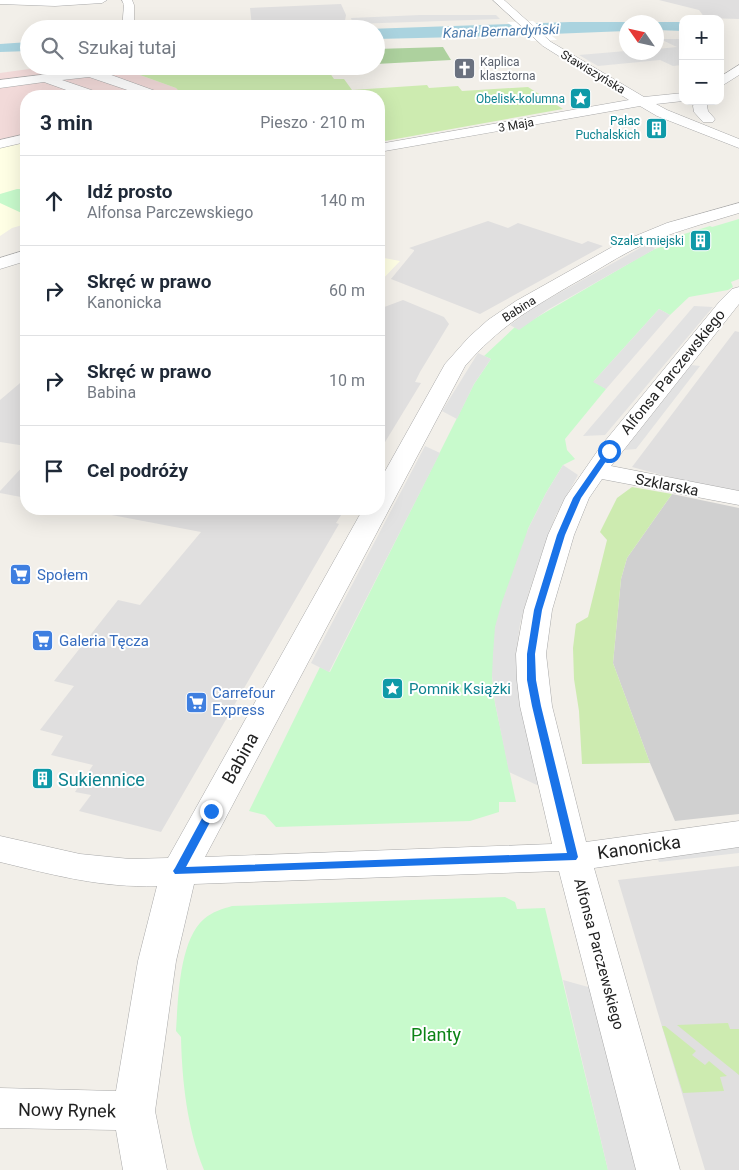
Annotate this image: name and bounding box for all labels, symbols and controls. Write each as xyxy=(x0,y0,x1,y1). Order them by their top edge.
north arrow xyxy=(619,15,664,60)
map controls xyxy=(679,15,724,105)
button: + xyxy=(679,15,724,60)
search box xyxy=(20,20,385,75)
water label: Kanał Bernardyński xyxy=(443,21,560,41)
icon: search xyxy=(38,34,66,62)
text: Szukaj tutaj xyxy=(78,36,176,59)
street label: Stawiszyńska xyxy=(558,47,628,97)
place label: Kaplica klasztorna xyxy=(480,55,536,83)
church icon: Kaplica klasztorna xyxy=(452,57,476,81)
button: − xyxy=(679,60,724,105)
place icon: Obelisk-kolumna xyxy=(569,87,593,111)
place label: Obelisk-kolumna xyxy=(476,92,565,106)
text: 3 min xyxy=(40,111,93,135)
text: Pieszo · 210 m xyxy=(260,113,365,132)
place label: Pałac Puchalskich xyxy=(575,114,640,142)
street label: 3 Maja xyxy=(497,115,535,135)
building icon: Pałac Puchalskich xyxy=(644,116,668,140)
text: Idź prosto xyxy=(87,180,172,203)
icon: ahead xyxy=(40,187,68,215)
text: 140 m xyxy=(320,191,365,210)
text: Alfonsa Parczewskiego xyxy=(87,203,253,222)
building icon: Szalet miejski xyxy=(688,229,712,253)
place label: Szalet miejski xyxy=(610,234,684,248)
text: Skręć w prawo xyxy=(87,270,211,293)
icon: right xyxy=(40,277,68,305)
text: 60 m xyxy=(329,281,365,300)
text: Kanonicka xyxy=(87,293,162,312)
street label: Babina xyxy=(500,293,538,325)
street label: Alfonsa Parczewskiego xyxy=(617,306,729,438)
text: Skręć w prawo xyxy=(87,360,211,383)
icon: right xyxy=(40,367,68,395)
text: 10 m xyxy=(329,371,365,390)
text: Babina xyxy=(87,383,136,402)
route start xyxy=(598,440,621,463)
icon: arrive xyxy=(40,457,68,485)
text: Cel podróży xyxy=(87,459,188,482)
street label: Szklarska xyxy=(634,470,700,500)
supermarket icon: Społem xyxy=(9,563,33,587)
place label: Społem xyxy=(37,566,88,584)
supermarket icon: Galeria Tęcza xyxy=(31,629,55,653)
place label: Galeria Tęcza xyxy=(59,632,149,650)
place icon: Pomnik Książki xyxy=(381,677,405,701)
place label: Pomnik Książki xyxy=(409,680,511,698)
place label: Carrefour Express xyxy=(212,684,275,719)
supermarket icon: Carrefour Express xyxy=(184,690,208,714)
street label: Babina xyxy=(217,729,263,787)
building icon: Sukiennice xyxy=(30,767,54,791)
place label: Sukiennice xyxy=(58,769,145,790)
route end xyxy=(200,800,223,823)
street label: Kanonicka xyxy=(596,831,682,863)
street label: Alfonsa Parczewskiego xyxy=(570,876,628,1032)
park label: Planty xyxy=(411,1024,461,1045)
street label: Nowy Rynek xyxy=(18,1099,117,1121)

